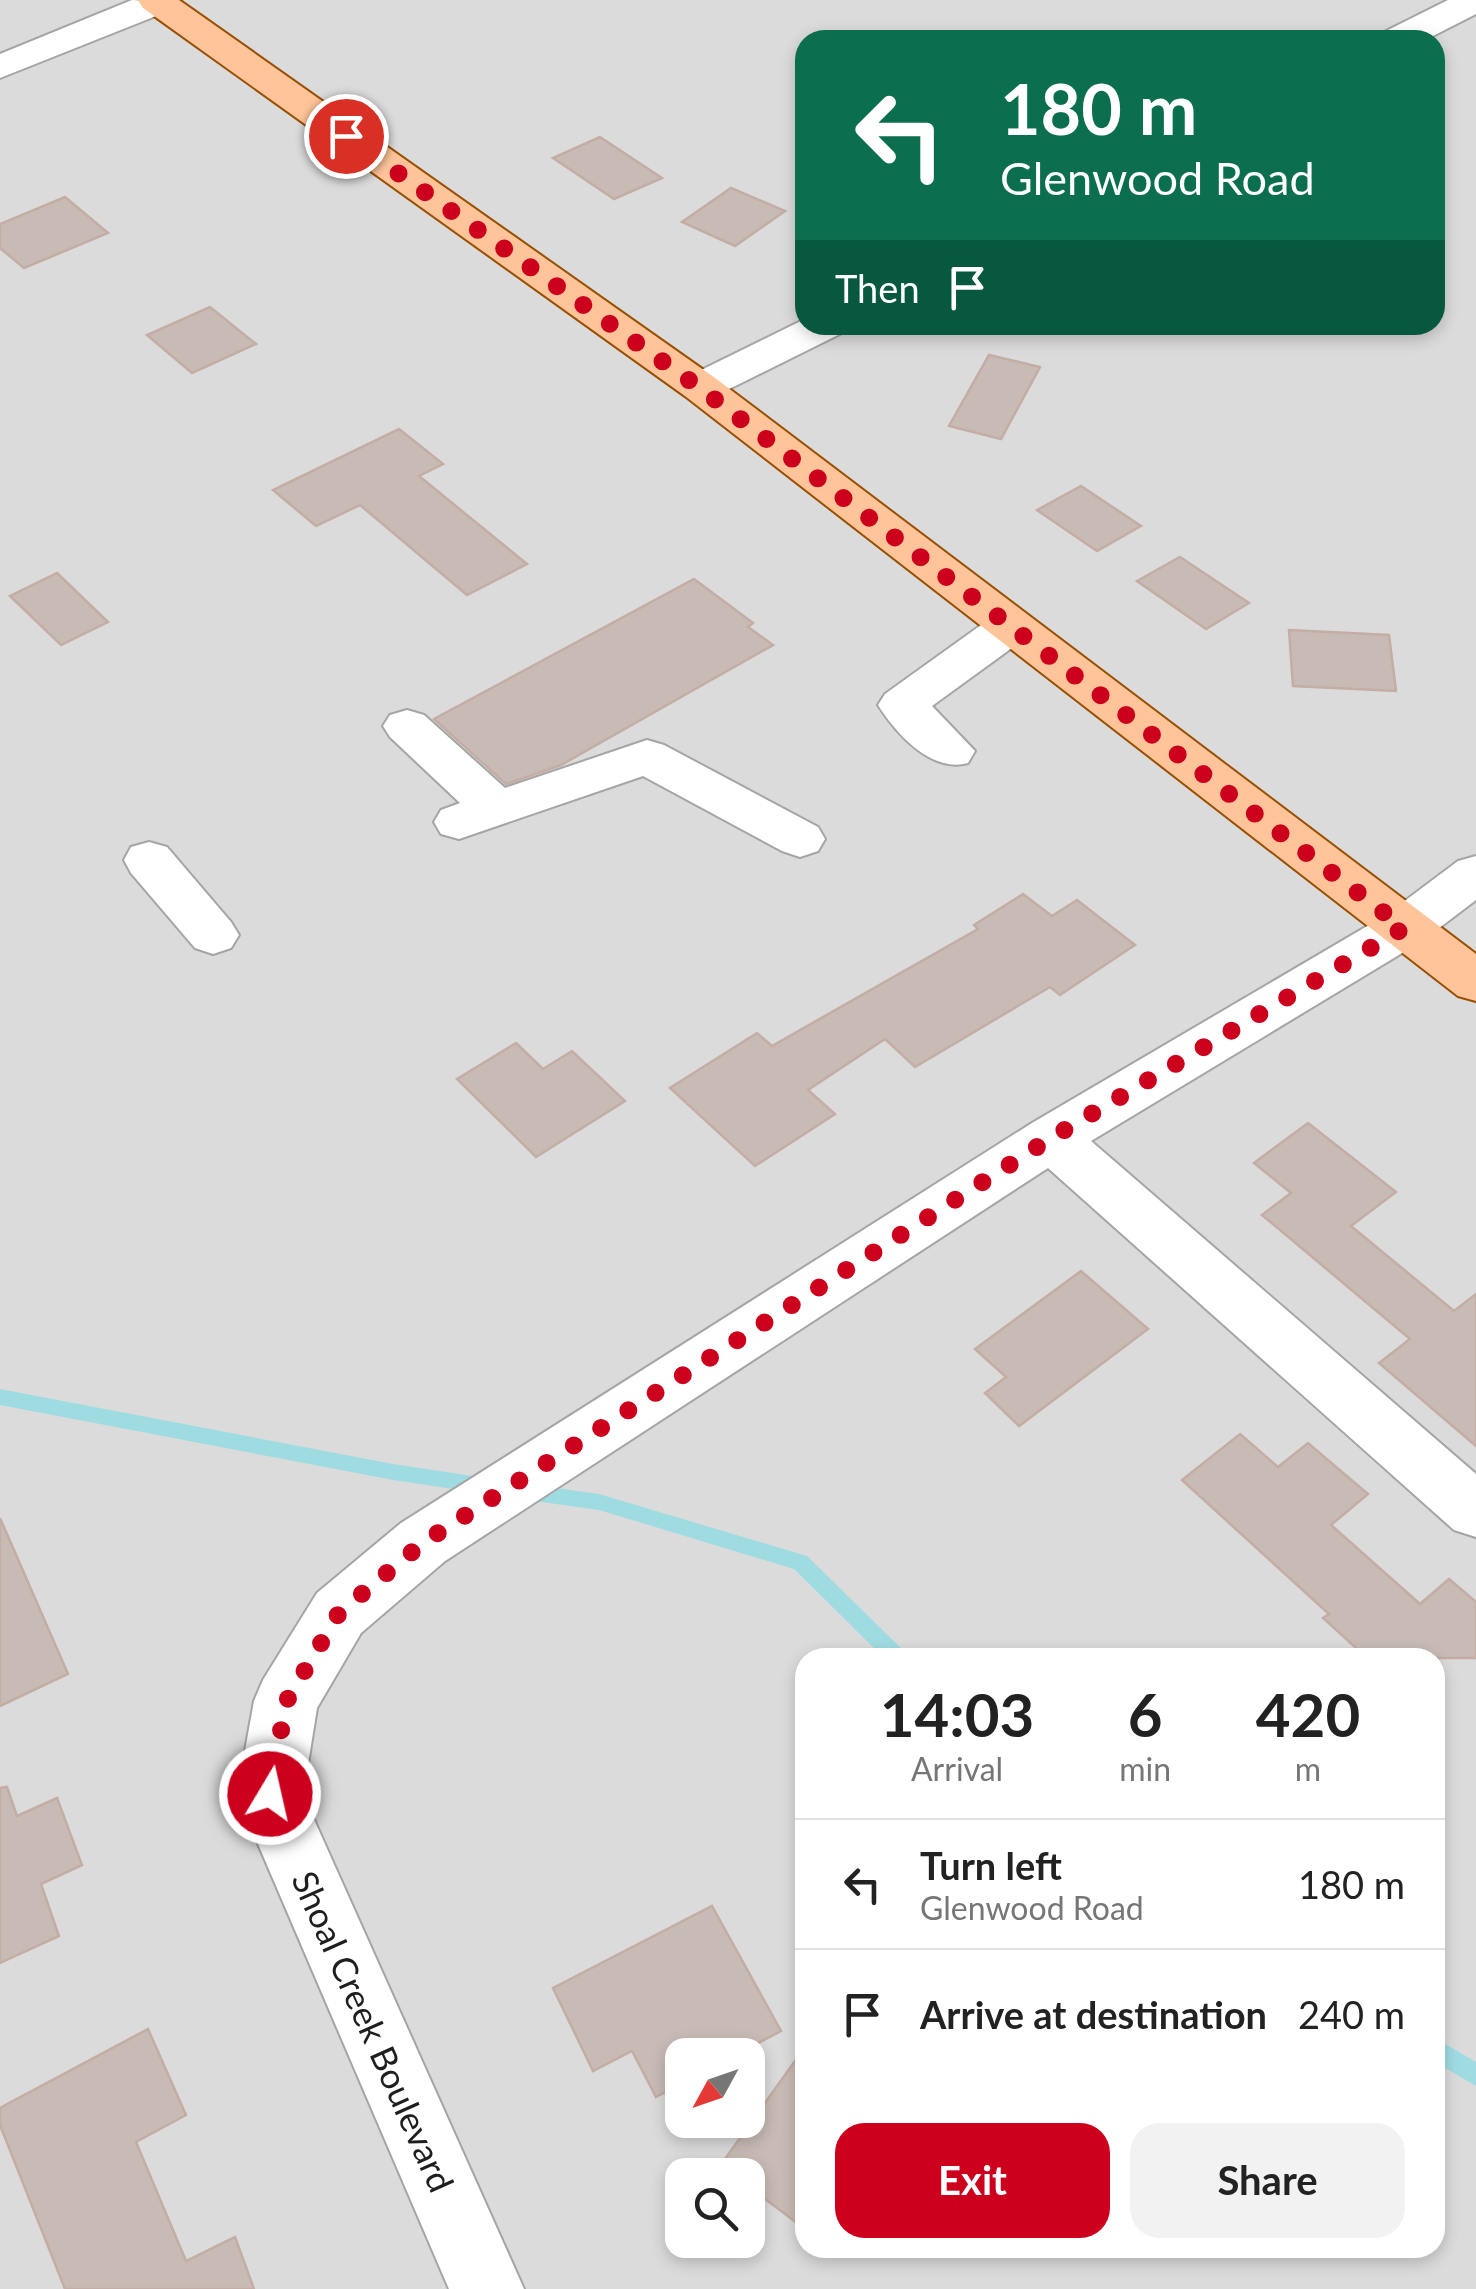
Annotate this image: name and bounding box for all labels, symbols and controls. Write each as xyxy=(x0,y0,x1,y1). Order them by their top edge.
text: 180 m xyxy=(1000,66,1197,150)
icon: left xyxy=(835,70,965,200)
pin xyxy=(304,94,389,179)
icon: arrive xyxy=(319,109,374,164)
text: Glenwood Road xyxy=(1000,151,1315,205)
icon: arrive xyxy=(940,260,995,315)
text: Then xyxy=(835,265,920,311)
text: 14:03 xyxy=(880,1678,1034,1750)
text: 6 xyxy=(1128,1678,1163,1750)
text: 420 xyxy=(1256,1678,1360,1750)
position arrow xyxy=(218,1742,322,1846)
text: Arrival xyxy=(911,1749,1003,1788)
text: min xyxy=(1119,1749,1171,1788)
text: m xyxy=(1295,1749,1321,1788)
text: Turn left xyxy=(920,1842,1062,1888)
icon: left xyxy=(835,1857,890,1912)
text: 180 m xyxy=(1298,1861,1405,1907)
street label: Shoal Creek Boulevard xyxy=(284,1864,464,2198)
text: Glenwood Road xyxy=(920,1888,1144,1927)
icon: arrive xyxy=(835,1987,890,2042)
text: Arrive at destination xyxy=(920,1991,1267,2037)
text: 240 m xyxy=(1298,1991,1405,2037)
north arrow xyxy=(665,2038,765,2138)
map controls xyxy=(665,2038,765,2258)
button: Exit xyxy=(835,2123,1110,2238)
button: Share xyxy=(1130,2123,1405,2238)
button: search xyxy=(665,2158,765,2258)

